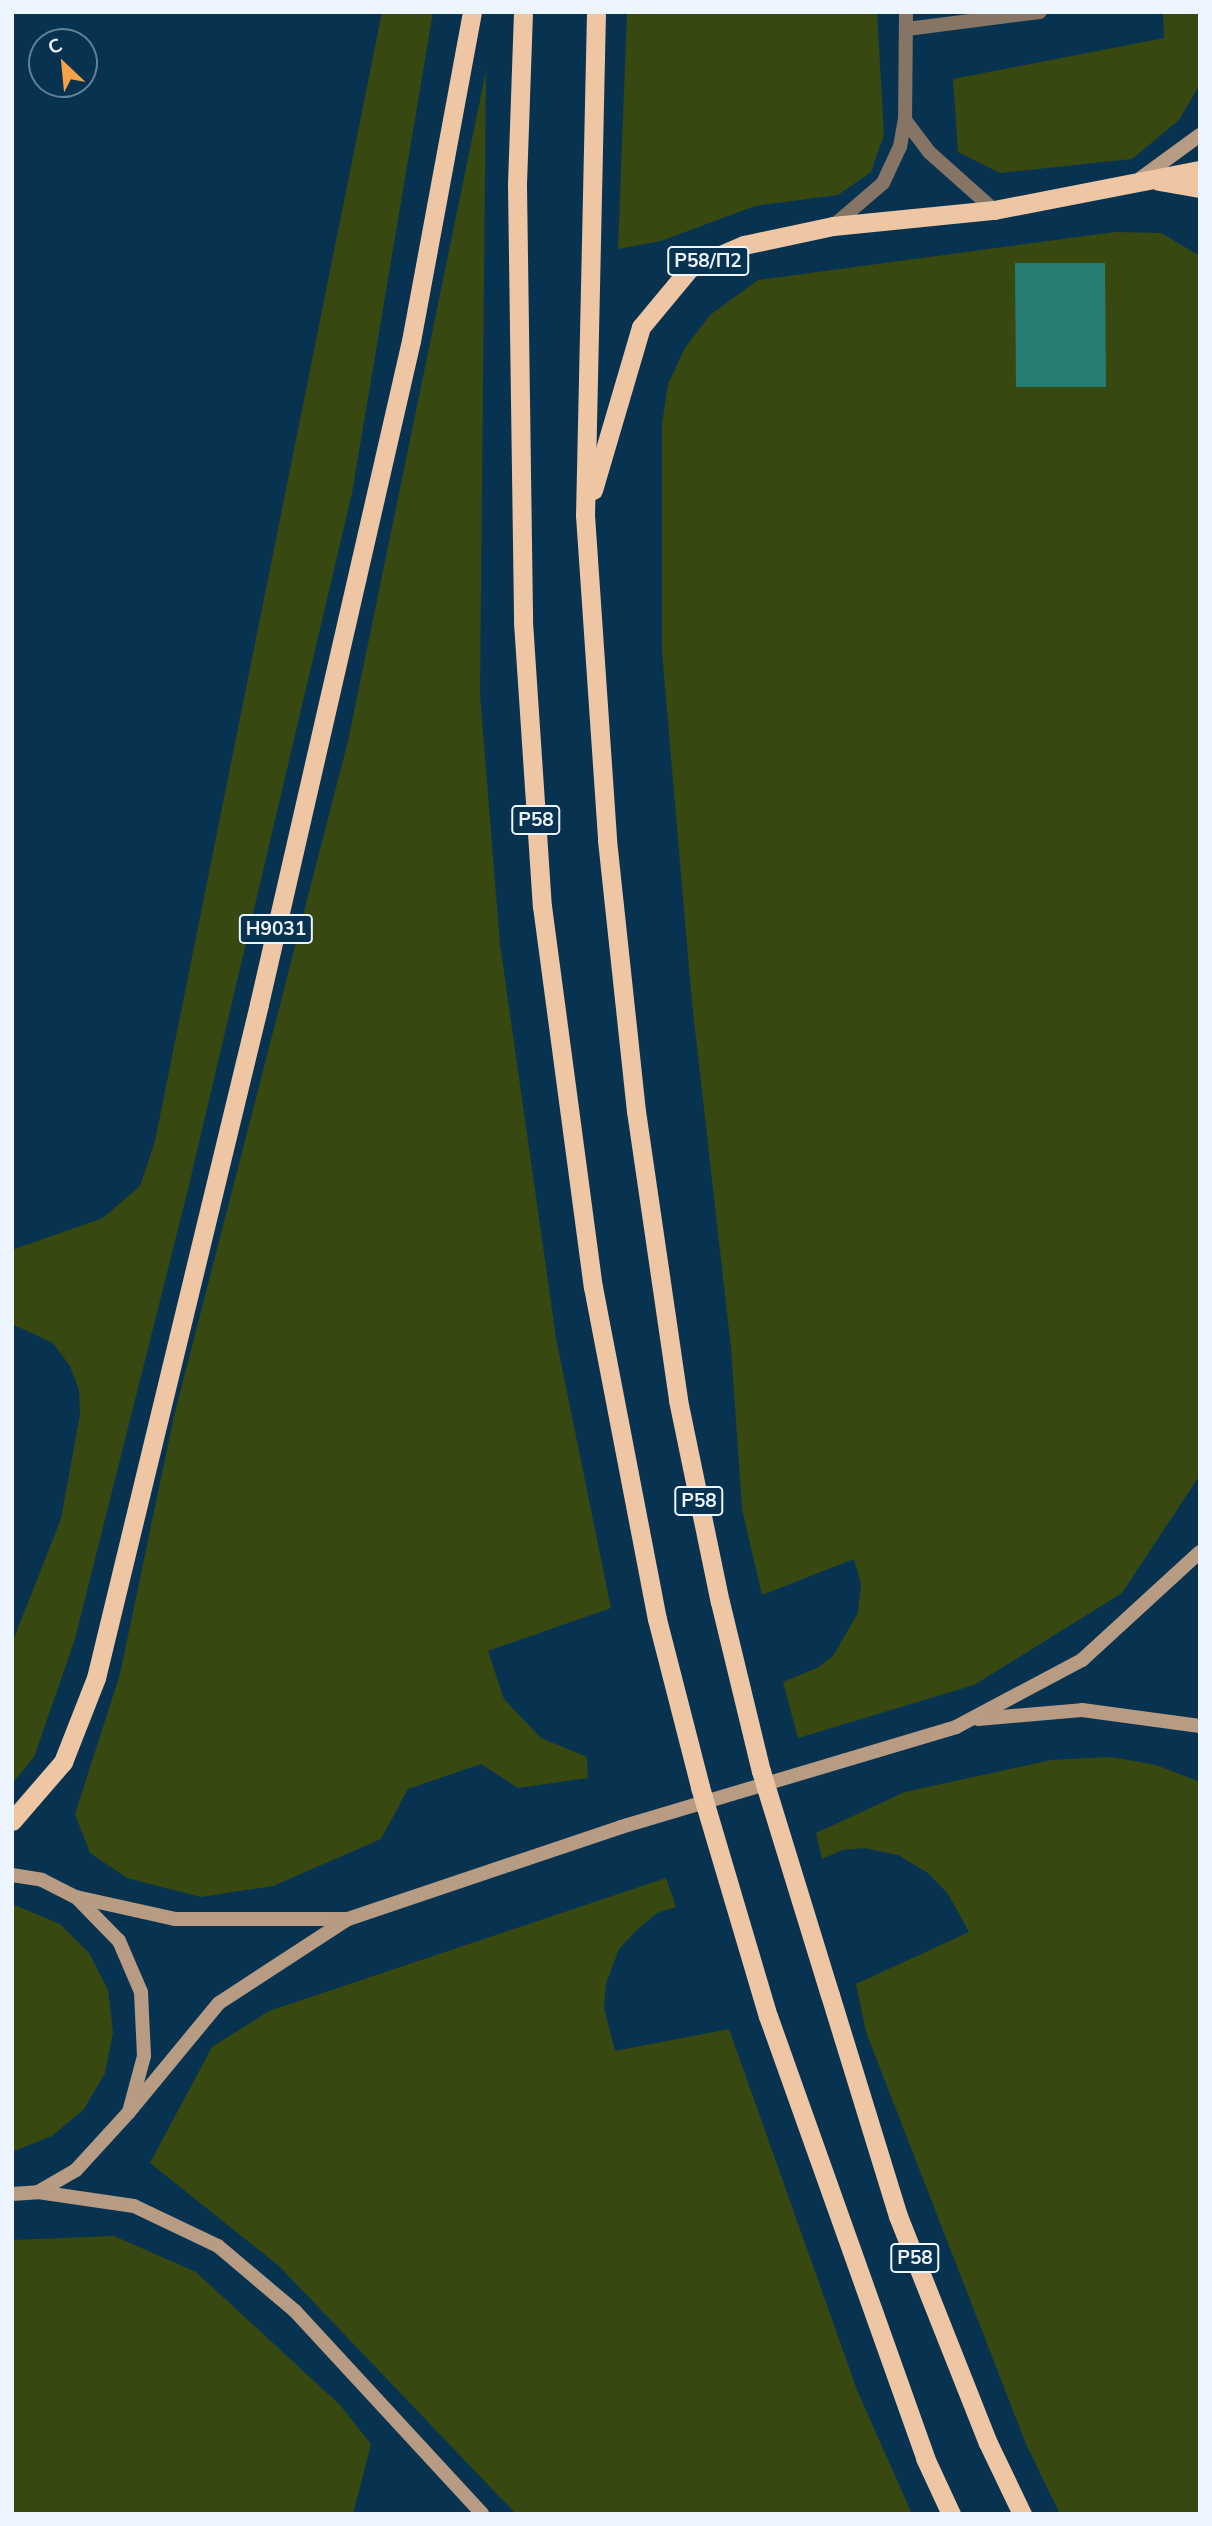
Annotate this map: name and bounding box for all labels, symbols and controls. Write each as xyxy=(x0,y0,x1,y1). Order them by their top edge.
north arrow xyxy=(28,28,98,98)
text: С xyxy=(44,32,66,60)
road number: Р58/П2 xyxy=(666,246,750,276)
road number: Р58 xyxy=(510,804,562,835)
road number: Н9031 xyxy=(238,914,314,945)
road number: Р58 xyxy=(673,1485,725,1516)
road number: Р58 xyxy=(889,2242,941,2274)

